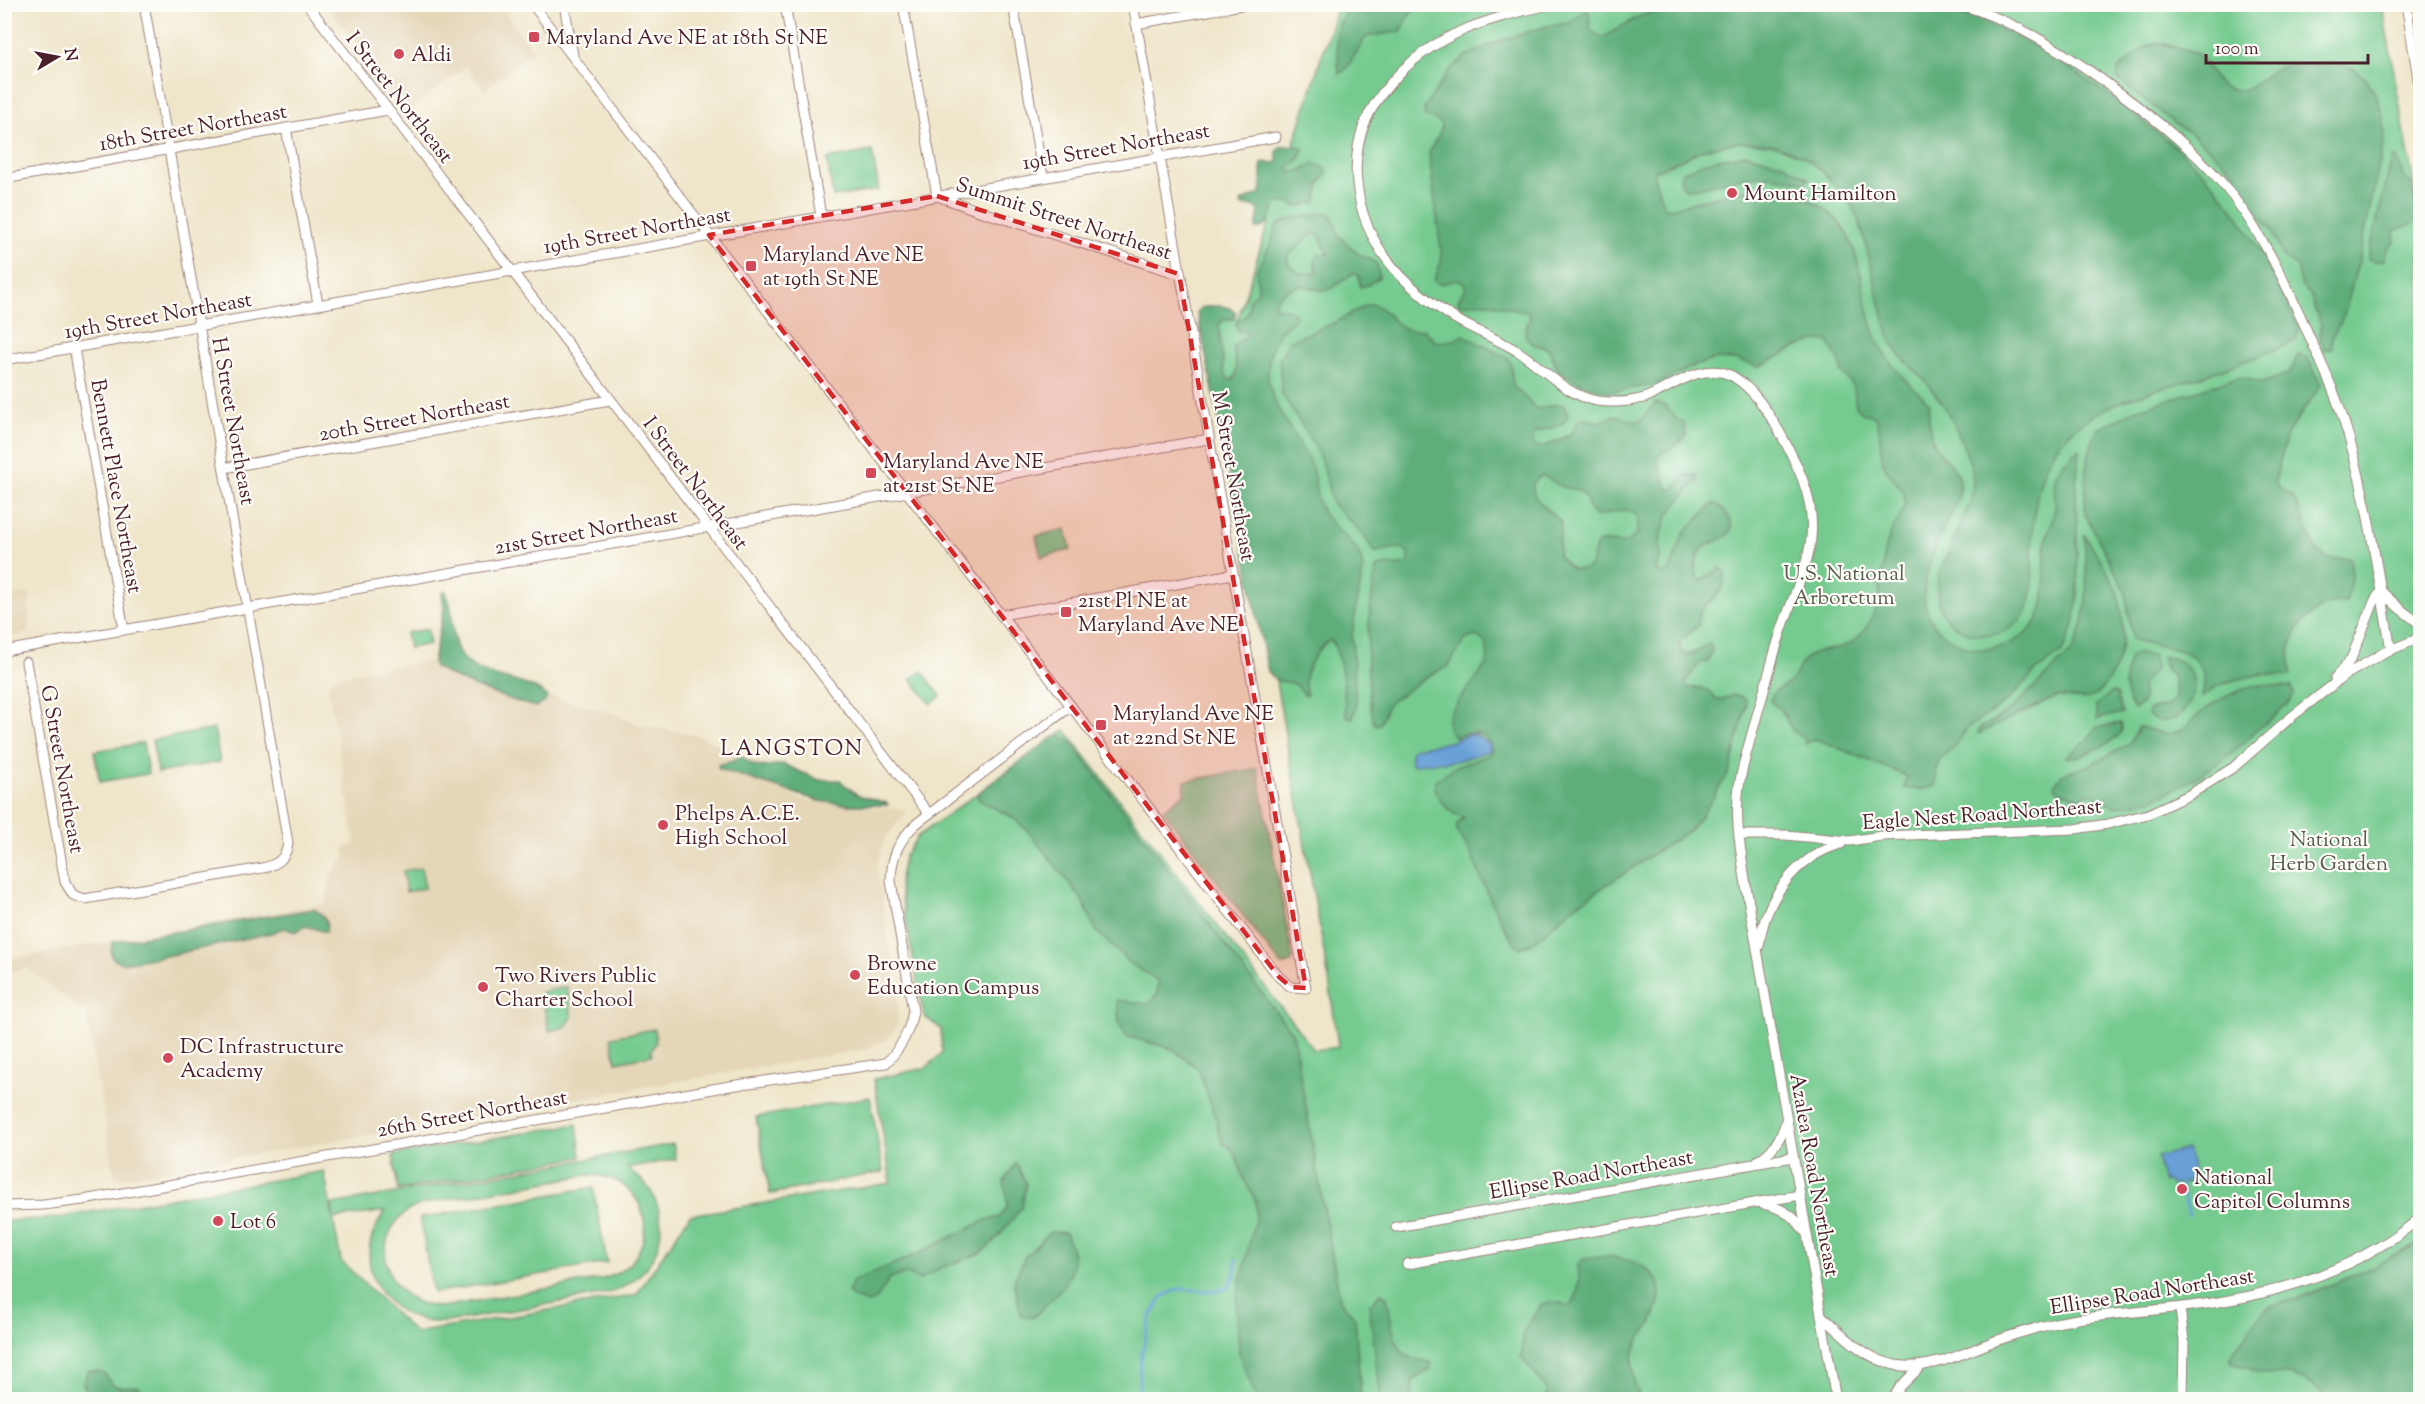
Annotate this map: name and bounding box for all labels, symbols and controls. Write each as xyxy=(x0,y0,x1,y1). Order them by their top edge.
place label: Maryland Ave NE at 18th St NE xyxy=(546,24,828,54)
street label: I Street Northeast xyxy=(337,26,460,171)
north arrow xyxy=(27,27,87,87)
scale bar xyxy=(2206,27,2368,65)
marker: Maryland Ave NE at 18th St NE xyxy=(527,30,541,44)
text: 100 m xyxy=(2215,37,2259,63)
place label: Aldi xyxy=(411,41,452,71)
text: N xyxy=(57,47,82,63)
marker: Aldi xyxy=(392,47,406,61)
street label: 18th Street Northeast xyxy=(97,98,290,160)
street label: 19th Street Northeast xyxy=(1020,117,1212,179)
street label: Summit Street Northeast xyxy=(951,171,1175,269)
place label: Mount Hamilton xyxy=(1744,180,1897,210)
marker: Mount Hamilton xyxy=(1725,186,1739,200)
street label: 19th Street Northeast xyxy=(541,201,733,263)
place label: Maryland Ave NE at 19th St NE xyxy=(763,241,924,295)
marker: Maryland Ave NE at 19th St NE xyxy=(744,259,758,273)
street label: 19th Street Northeast xyxy=(62,286,254,348)
street label: H Street Northeast xyxy=(203,335,262,508)
street label: Bennett Place Northeast xyxy=(81,377,149,596)
street label: 20th Street Northeast xyxy=(316,387,512,451)
street label: M Street Northeast xyxy=(1202,389,1262,564)
street label: I Street Northeast xyxy=(634,411,755,557)
place label: Maryland Ave NE at 21st St NE xyxy=(883,448,1044,502)
marker: Maryland Ave NE at 21st St NE xyxy=(864,466,878,480)
street label: 21st Street Northeast xyxy=(492,502,680,564)
park label: U.S. National Arboretum xyxy=(1783,560,1905,614)
place label: 21st Pl NE at Maryland Ave NE xyxy=(1078,587,1239,641)
marker: 21st Pl NE at Maryland Ave NE xyxy=(1059,605,1073,619)
street label: G Street Northeast xyxy=(31,683,91,856)
place label: Maryland Ave NE at 22nd St NE xyxy=(1113,700,1274,754)
marker: Maryland Ave NE at 22nd St NE xyxy=(1094,718,1108,732)
district label: LANGSTON xyxy=(720,734,864,766)
street label: Eagle Nest Road Northeast xyxy=(1861,793,2103,839)
place label: Phelps A.C.E. High School xyxy=(675,800,800,854)
marker: Phelps A.C.E. High School xyxy=(656,818,670,832)
park label: National Herb Garden xyxy=(2270,826,2388,880)
place label: Browne Education Campus xyxy=(867,950,1039,1004)
place label: Two Rivers Public Charter School xyxy=(495,962,657,1016)
marker: Browne Education Campus xyxy=(848,968,862,982)
marker: Two Rivers Public Charter School xyxy=(476,980,490,994)
place label: DC Infrastructure Academy xyxy=(180,1033,344,1087)
marker: DC Infrastructure Academy xyxy=(161,1051,175,1065)
street label: Azalea Road Northeast xyxy=(1780,1071,1846,1279)
street label: 26th Street Northeast xyxy=(375,1083,570,1146)
street label: Ellipse Road Northeast xyxy=(1487,1143,1695,1209)
place label: National Capitol Columns xyxy=(2194,1164,2350,1218)
marker: National Capitol Columns xyxy=(2175,1182,2189,1196)
place label: Lot 6 xyxy=(230,1208,276,1238)
marker: Lot 6 xyxy=(211,1214,225,1228)
street label: Ellipse Road Northeast xyxy=(2048,1262,2256,1324)

